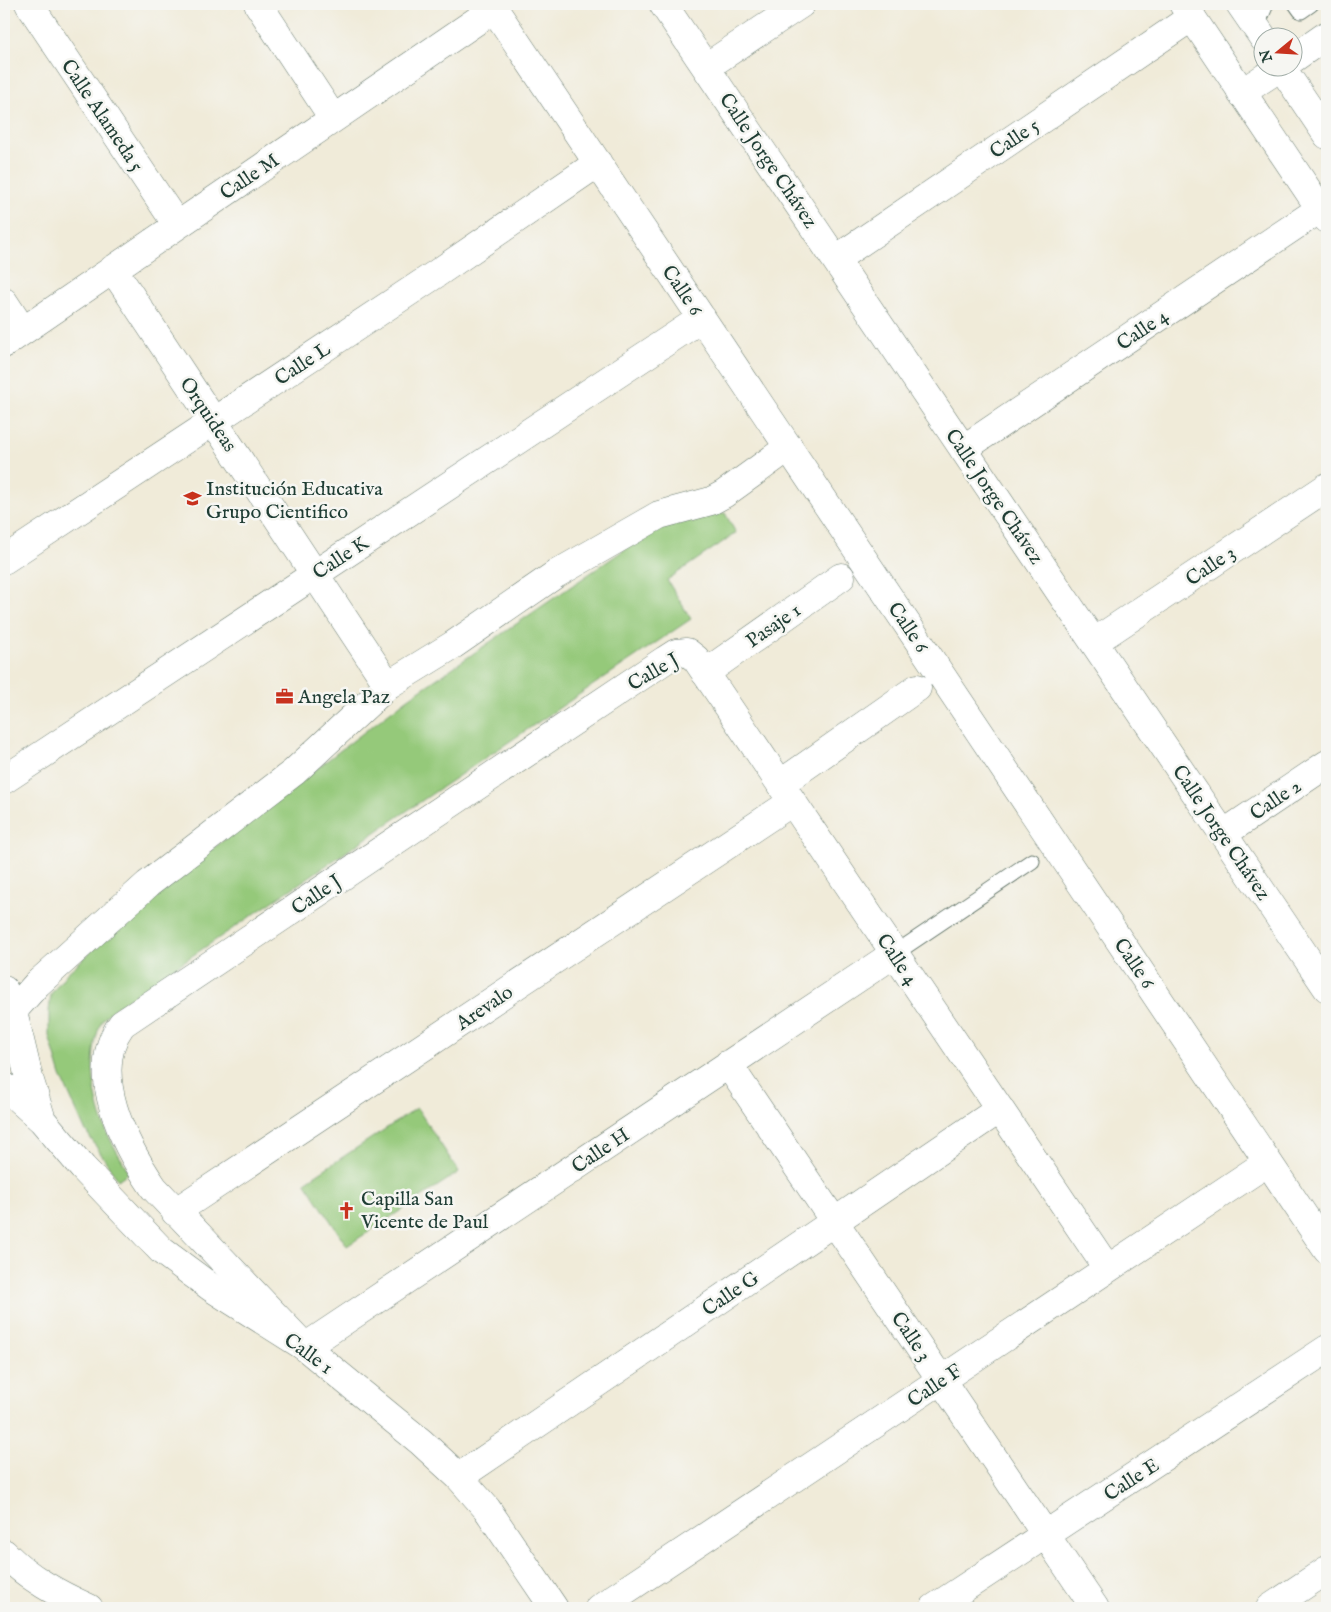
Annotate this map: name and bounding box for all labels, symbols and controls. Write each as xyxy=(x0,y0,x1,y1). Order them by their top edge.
north arrow xyxy=(1254,28,1304,78)
text: N xyxy=(1256,47,1277,65)
street label: Calle Alameda 5 xyxy=(55,55,149,177)
street label: Calle Jorge Chávez xyxy=(713,88,822,233)
street label: Calle 5 xyxy=(985,114,1044,165)
street label: Calle M xyxy=(215,148,284,206)
street label: Calle 6 xyxy=(656,261,708,321)
street label: Calle 4 xyxy=(1112,304,1174,357)
street label: Calle L xyxy=(270,337,336,392)
street label: Orquideas xyxy=(174,373,242,457)
street label: Calle Jorge Chávez xyxy=(939,424,1048,569)
place label: Institución Educativa Grupo Cientifico xyxy=(206,477,383,525)
school or university icon: Institución Educativa Grupo Cientifico xyxy=(182,489,202,509)
street label: Calle K xyxy=(308,531,374,586)
street label: Calle 3 xyxy=(1181,541,1241,592)
street label: Pasaje 1 xyxy=(742,598,806,654)
street label: Calle 6 xyxy=(882,598,934,658)
street label: Calle J xyxy=(623,648,684,697)
place label: Angela Paz xyxy=(297,685,390,710)
office icon: Angela Paz xyxy=(274,686,294,706)
street label: Calle Jorge Chávez xyxy=(1166,760,1275,905)
street label: Calle 2 xyxy=(1245,774,1306,826)
street label: Calle J xyxy=(287,869,347,921)
street label: Calle 4 xyxy=(870,929,923,991)
street label: Calle 6 xyxy=(1108,934,1160,994)
street label: Arevalo xyxy=(451,980,518,1037)
street label: Calle H xyxy=(567,1123,635,1180)
place label: Capilla San Vicente de Paul xyxy=(360,1187,489,1235)
church icon: Capilla San Vicente de Paul xyxy=(337,1200,357,1220)
street label: Calle G xyxy=(698,1266,764,1322)
street label: Calle 3 xyxy=(885,1307,936,1367)
street label: Calle 1 xyxy=(279,1328,338,1380)
street label: Calle F xyxy=(903,1359,967,1413)
street label: Calle E xyxy=(1099,1453,1164,1507)

